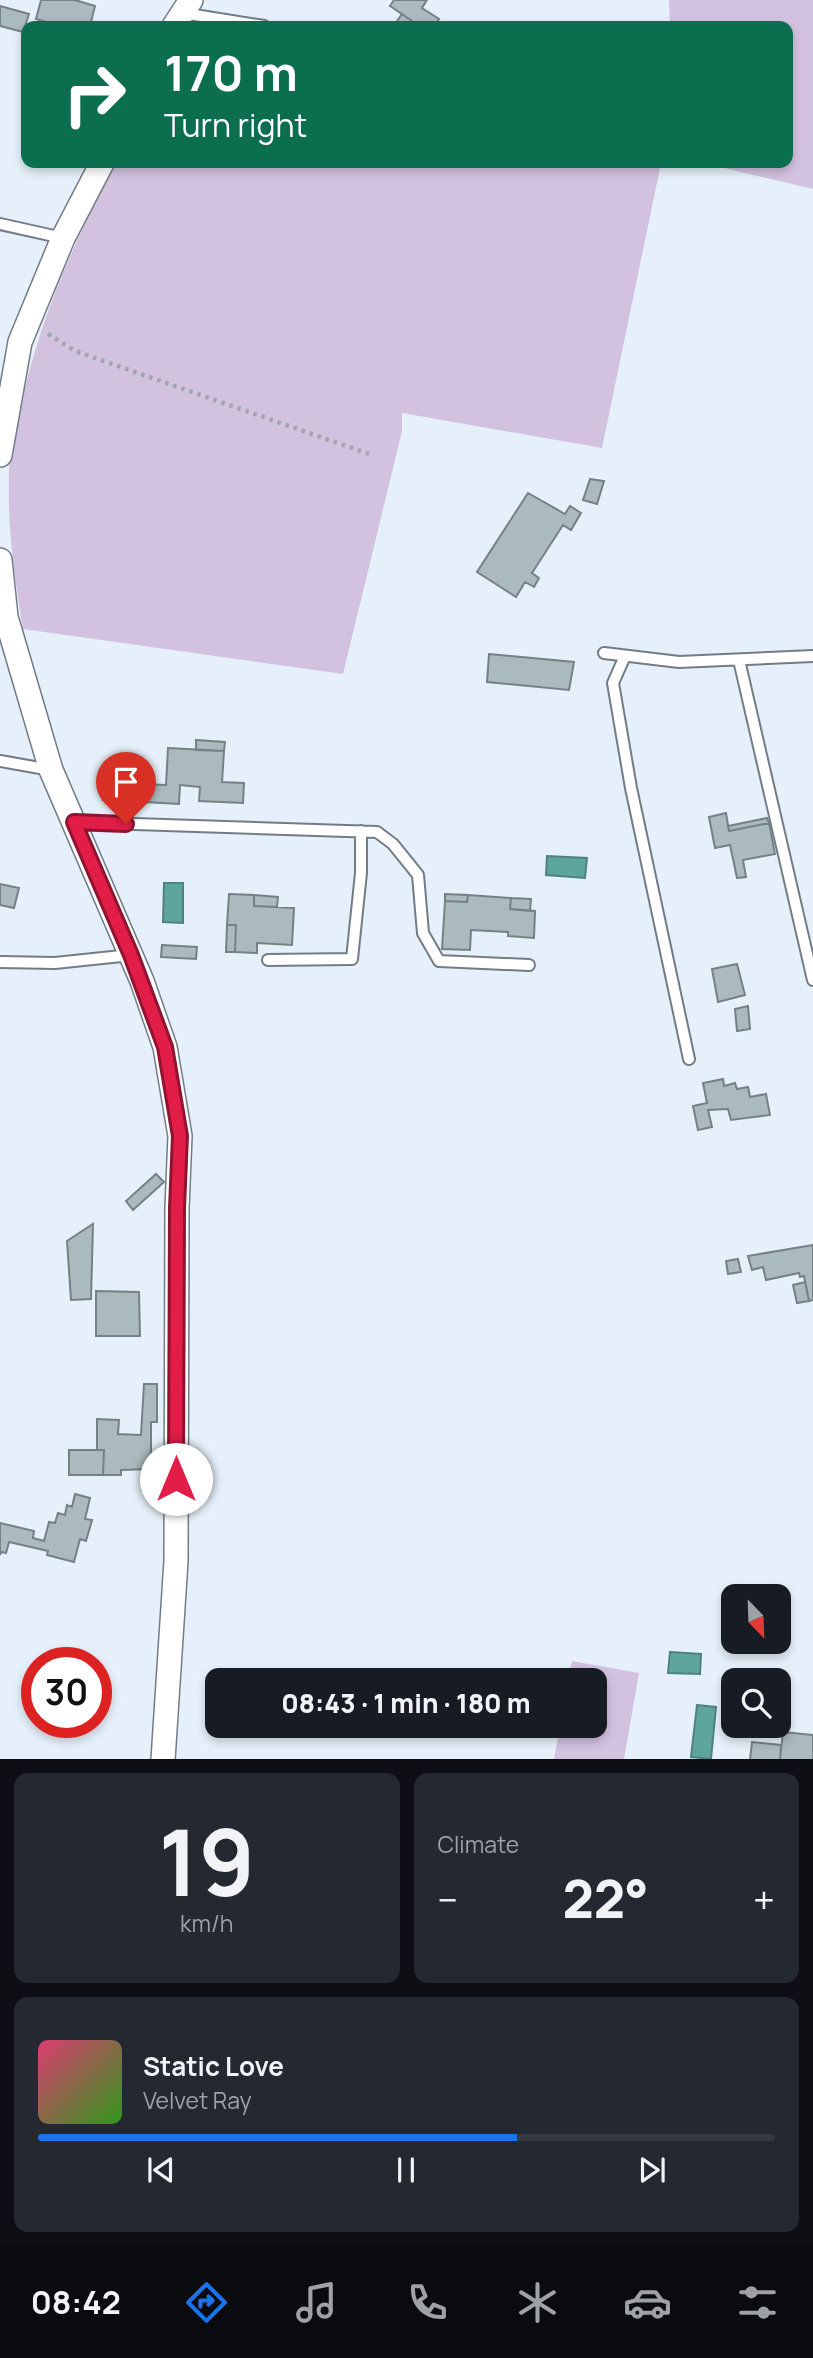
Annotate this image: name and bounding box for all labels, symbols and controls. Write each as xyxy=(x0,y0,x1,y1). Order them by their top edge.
text: 170 m xyxy=(164,39,298,106)
icon: right xyxy=(49,49,140,140)
text: Turn right xyxy=(164,103,307,147)
pin xyxy=(96,752,156,824)
icon: arrive xyxy=(107,763,145,801)
position arrow xyxy=(139,1442,213,1516)
north arrow xyxy=(721,1584,791,1654)
map controls xyxy=(721,1584,791,1738)
speed limit sign: 30 xyxy=(21,1647,112,1738)
button: search xyxy=(721,1668,791,1738)
text: 08:43 · 1 min · 180 m xyxy=(281,1685,531,1721)
text: 19 xyxy=(159,1799,255,1923)
text: Climate xyxy=(438,1828,519,1860)
text: 22° xyxy=(562,1863,649,1934)
text: − xyxy=(438,1873,458,1925)
text: + xyxy=(753,1873,775,1925)
text: km/h xyxy=(180,1907,234,1939)
text: Static Love xyxy=(143,2048,284,2084)
text: Velvet Ray xyxy=(143,2084,252,2116)
icon: previous xyxy=(142,2151,180,2189)
icon: pause xyxy=(387,2151,425,2189)
icon: next xyxy=(633,2151,671,2189)
icon: directions xyxy=(182,2278,231,2327)
icon: music xyxy=(292,2278,341,2327)
icon: phone xyxy=(403,2278,452,2327)
icon: climate xyxy=(513,2278,562,2327)
icon: car xyxy=(623,2278,672,2327)
icon: filters xyxy=(733,2278,782,2327)
text: 08:42 xyxy=(31,2280,121,2324)

